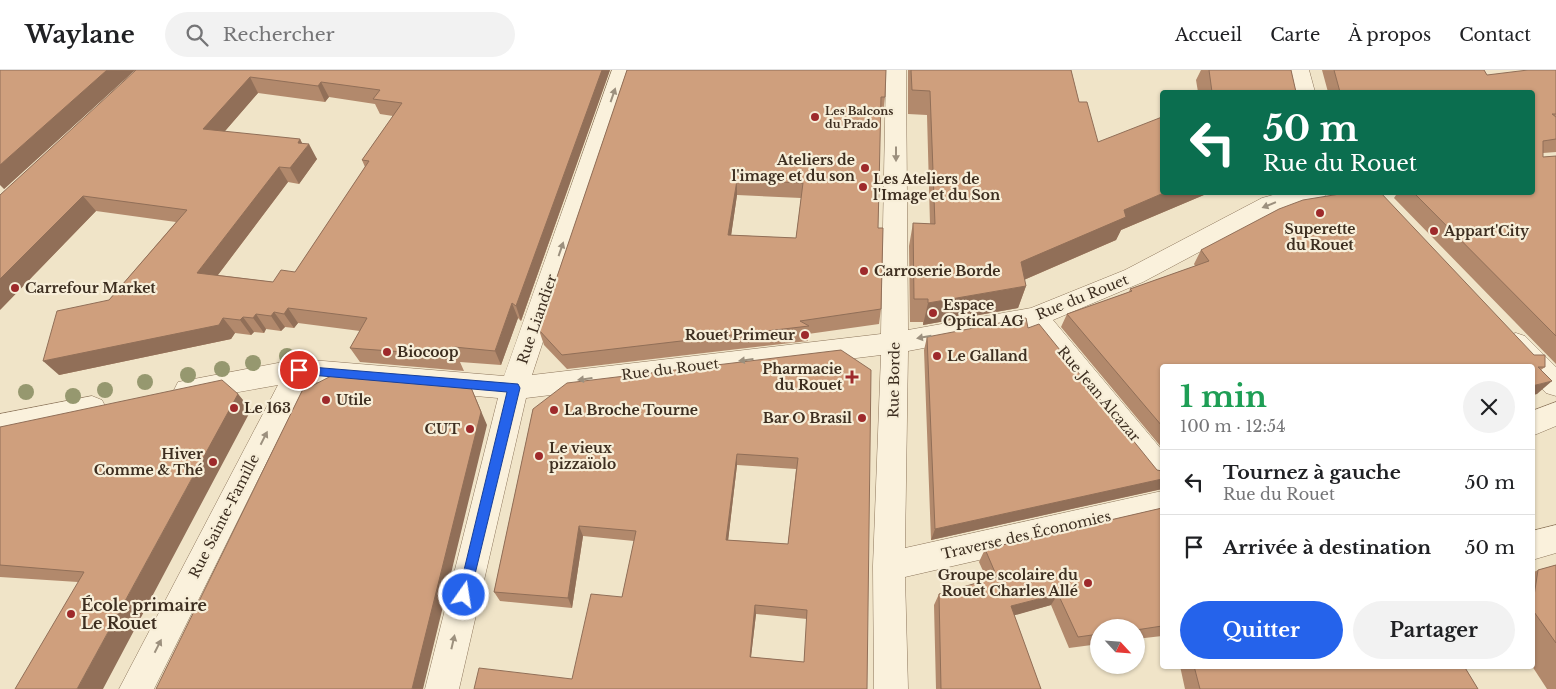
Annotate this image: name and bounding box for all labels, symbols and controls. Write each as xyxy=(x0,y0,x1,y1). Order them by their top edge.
search box xyxy=(165,12,515,57)
text: Waylane xyxy=(25,20,135,49)
icon: search xyxy=(183,21,211,49)
text: Rechercher xyxy=(223,23,335,46)
text: Accueil xyxy=(1175,24,1242,46)
text: Carte xyxy=(1270,24,1320,46)
text: À propos xyxy=(1348,24,1431,46)
text: Contact xyxy=(1459,24,1531,46)
one-way arrow xyxy=(609,87,617,102)
place label: Les Balcons du Prado xyxy=(825,104,893,131)
text: 50 m xyxy=(1263,107,1358,150)
icon: left xyxy=(1180,110,1245,175)
marker: Les Balcons du Prado xyxy=(809,111,821,123)
one-way arrow xyxy=(892,146,900,162)
text: Rue du Rouet xyxy=(1263,150,1417,177)
place label: Ateliers de l'image et du son xyxy=(732,151,855,185)
marker: Ateliers de l'image et du son xyxy=(859,162,871,174)
place label: Les Ateliers de l'Image et du Son xyxy=(873,170,1000,204)
marker: Les Ateliers de l'Image et du Son xyxy=(857,181,869,193)
one-way arrow xyxy=(1262,202,1277,209)
marker: Superette du Rouet xyxy=(1314,207,1326,219)
place label: Superette du Rouet xyxy=(1284,220,1356,254)
place label: Appart'City xyxy=(1443,222,1530,240)
marker: Appart'City xyxy=(1428,225,1440,237)
one-way arrow xyxy=(557,241,565,256)
place label: Carroserie Borde xyxy=(874,262,1001,280)
marker: Carroserie Borde xyxy=(858,265,870,277)
street label: Rue du Rouet xyxy=(1033,270,1131,324)
street label: Rue Liandier xyxy=(513,271,561,366)
place label: Carrefour Market xyxy=(25,279,156,297)
marker: Carrefour Market xyxy=(9,282,21,294)
place label: Espace Optical AG xyxy=(943,296,1024,330)
marker: Espace Optical AG xyxy=(927,307,939,319)
place label: Rouet Primeur xyxy=(685,326,795,344)
marker: Rouet Primeur xyxy=(799,329,811,341)
one-way arrow xyxy=(916,334,932,342)
street label: Rue Borde xyxy=(884,342,904,418)
street label: Rue Jean Alcazar xyxy=(1054,342,1144,446)
place label: Biocoop xyxy=(397,343,459,361)
marker: Biocoop xyxy=(381,346,393,358)
place label: Le Galland xyxy=(947,347,1028,365)
pin xyxy=(278,349,320,391)
marker: Le Galland xyxy=(931,350,943,362)
street label: Rue du Rouet xyxy=(620,354,720,384)
icon: arrive xyxy=(285,356,313,384)
one-way arrow xyxy=(738,356,754,364)
place label: Pharmacie du Rouet xyxy=(762,360,843,394)
marker: Pharmacie du Rouet xyxy=(846,371,858,383)
one-way arrow xyxy=(576,375,592,383)
text: 1 min xyxy=(1180,378,1267,415)
button: close xyxy=(1463,381,1515,433)
place label: Utile xyxy=(336,391,372,409)
marker: Utile xyxy=(320,394,332,406)
place label: Le 163 xyxy=(244,399,291,417)
place label: La Broche Tourne xyxy=(564,401,698,419)
marker: Le 163 xyxy=(228,402,240,414)
marker: La Broche Tourne xyxy=(548,404,560,416)
place label: Bar O Brasil xyxy=(763,409,852,427)
marker: Bar O Brasil xyxy=(856,412,868,424)
text: 100 m · 12:54 xyxy=(1180,416,1286,436)
place label: CUT xyxy=(425,420,460,438)
marker: CUT xyxy=(464,423,476,435)
one-way arrow xyxy=(260,431,268,446)
place label: Le vieux pizzaïolo xyxy=(549,439,616,473)
place label: Hiver Comme & Thé xyxy=(94,445,203,479)
marker: Le vieux pizzaïolo xyxy=(533,450,545,462)
street label: Rue Sainte-Famille xyxy=(185,451,263,581)
marker: Hiver Comme & Thé xyxy=(207,456,219,468)
text: Tournez à gauche xyxy=(1223,461,1401,484)
icon: left xyxy=(1180,468,1208,496)
text: 50 m xyxy=(1465,471,1515,494)
text: Rue du Rouet xyxy=(1223,484,1335,504)
street label: Traverse des Économies xyxy=(940,507,1112,563)
icon: arrive xyxy=(1180,533,1208,561)
text: Arrivée à destination xyxy=(1223,536,1431,559)
text: 50 m xyxy=(1465,536,1515,559)
place label: Groupe scolaire du Rouet Charles Allé xyxy=(938,566,1078,600)
position arrow xyxy=(437,568,489,620)
marker: Groupe scolaire du Rouet Charles Allé xyxy=(1082,577,1094,589)
place label: École primaire Le Rouet xyxy=(81,595,207,633)
button: Quitter xyxy=(1180,601,1343,659)
button: Partager xyxy=(1353,601,1515,659)
marker: École primaire Le Rouet xyxy=(65,608,77,620)
north arrow xyxy=(1090,619,1145,674)
map controls xyxy=(1090,619,1145,674)
one-way arrow xyxy=(449,634,457,649)
one-way arrow xyxy=(154,638,162,653)

